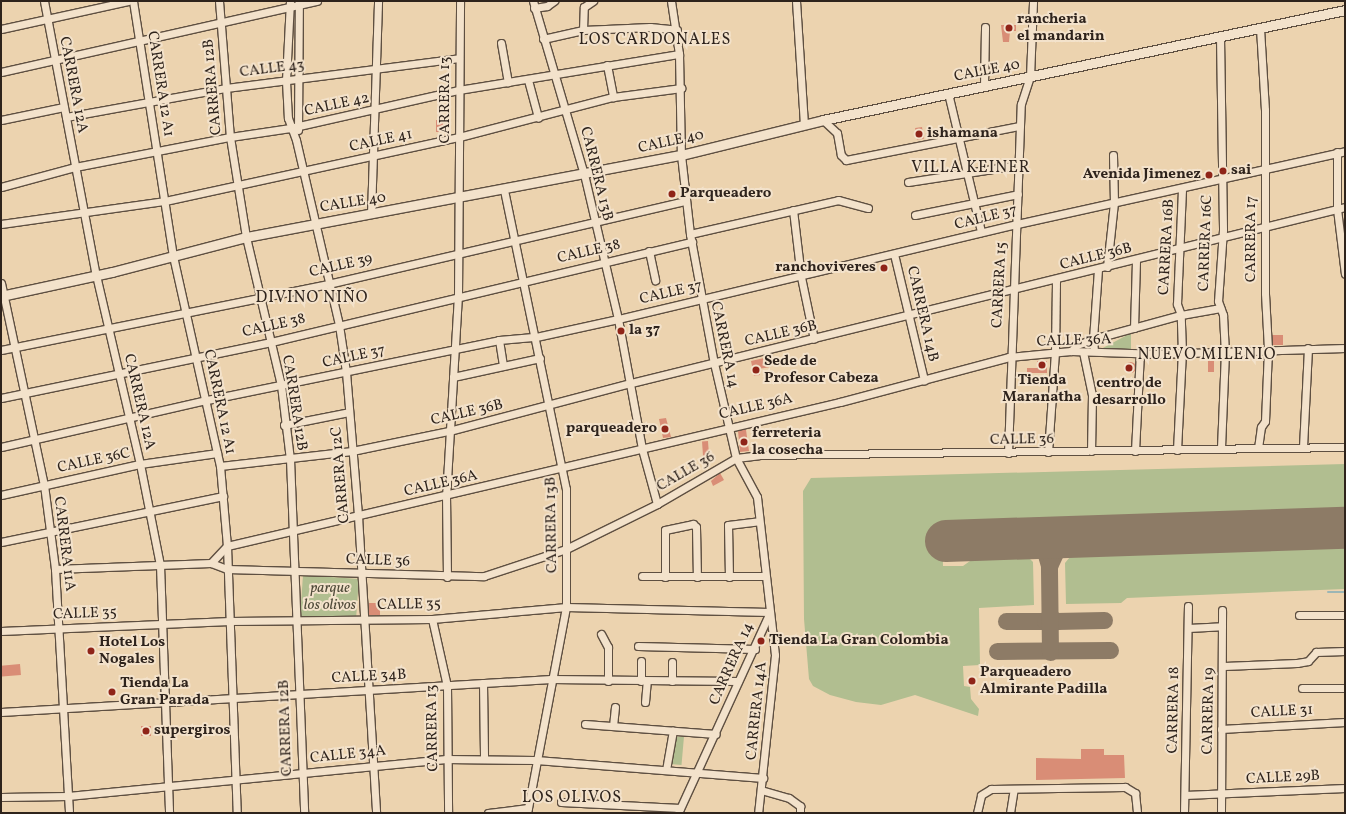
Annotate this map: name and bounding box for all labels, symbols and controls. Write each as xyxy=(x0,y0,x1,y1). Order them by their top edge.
place label: rancheria el mandarin xyxy=(1017,10,1105,45)
marker: rancheria el mandarin xyxy=(1004,23,1014,33)
street label: CARRERA 12 A1 xyxy=(143,30,177,138)
district label: LOS CARDONALES xyxy=(579,30,731,50)
street label: CARRERA 12A xyxy=(55,35,91,135)
street label: CARRERA 12B xyxy=(200,38,226,136)
street label: CALLE 43 xyxy=(239,56,305,82)
street label: CALLE 40 xyxy=(953,56,1021,86)
street label: CARRERA 13 xyxy=(437,57,455,143)
street label: CALLE 42 xyxy=(303,89,371,121)
street label: CARRERA 13B xyxy=(576,125,616,223)
place label: ishamana xyxy=(927,125,998,143)
street label: CALLE 41 xyxy=(348,126,414,156)
street label: CALLE 40 xyxy=(637,126,705,158)
marker: ishamana xyxy=(914,129,924,139)
district label: VILLA KEINER xyxy=(911,158,1031,178)
place label: sai xyxy=(1231,162,1251,180)
place label: Avenida Jimenez xyxy=(1083,166,1201,184)
marker: sai xyxy=(1218,166,1228,176)
marker: Avenida Jimenez xyxy=(1204,170,1214,180)
place label: Parqueadero xyxy=(680,185,771,203)
street label: CALLE 40 xyxy=(319,189,387,217)
marker: Parqueadero xyxy=(667,189,677,199)
street label: CARRERA 16C xyxy=(1195,194,1217,292)
street label: CARRERA 17 xyxy=(1243,196,1261,282)
street label: CARRERA 16B xyxy=(1155,199,1179,295)
street label: CALLE 37 xyxy=(953,202,1019,234)
street label: CALLE 38 xyxy=(556,236,622,268)
street label: CALLE 36B xyxy=(1058,239,1134,275)
street label: CARRERA 15 xyxy=(989,241,1011,329)
street label: CALLE 39 xyxy=(308,250,374,282)
place label: ranchoviveres xyxy=(775,259,876,277)
marker: ranchoviveres xyxy=(879,263,889,273)
street label: CARRERA 14B xyxy=(902,264,942,364)
street label: CALLE 37 xyxy=(638,277,704,309)
district label: DIVINO NIÑO xyxy=(256,288,368,308)
street label: CARRERA 14 xyxy=(706,300,742,390)
street label: CALLE 38 xyxy=(241,310,307,342)
street label: CALLE 36B xyxy=(743,317,819,351)
place label: la 37 xyxy=(629,322,660,340)
marker: la 37 xyxy=(616,326,626,336)
street label: CALLE 36A xyxy=(1036,331,1112,351)
street label: CALLE 37 xyxy=(321,342,387,372)
district label: NUEVO MILENIO xyxy=(1138,345,1276,365)
street label: CARRERA 12 A1 xyxy=(199,348,239,456)
street label: CARRERA 12A xyxy=(119,352,159,452)
place label: Sede de Profesor Cabeza xyxy=(764,352,879,387)
street label: CARRERA 12B xyxy=(278,354,310,452)
marker: Tienda Maranatha xyxy=(1037,360,1047,370)
marker: centro de desarrollo xyxy=(1124,363,1134,373)
marker: Sede de Profesor Cabeza xyxy=(751,365,761,375)
place label: Tienda Maranatha xyxy=(1002,371,1082,406)
place label: centro de desarrollo xyxy=(1092,374,1166,409)
street label: CALLE 36A xyxy=(718,390,794,424)
street label: CALLE 36B xyxy=(429,396,505,430)
place label: parqueadero xyxy=(566,420,657,438)
marker: parqueadero xyxy=(660,424,670,434)
place label: ferreteria la cosecha xyxy=(752,424,823,459)
street label: CARRERA 12C xyxy=(328,426,354,524)
street label: CALLE 36 xyxy=(990,430,1054,450)
marker: ferreteria la cosecha xyxy=(739,437,749,447)
street label: CALLE 36C xyxy=(56,445,132,477)
street label: CALLE 36 xyxy=(654,448,718,496)
street label: CALLE 36A xyxy=(403,467,479,501)
street label: CARRERA 13B xyxy=(542,477,562,573)
street label: CARRERA 11A xyxy=(49,495,79,593)
street label: CALLE 36 xyxy=(346,551,410,571)
park label: parque los olivos xyxy=(304,579,356,614)
street label: CALLE 35 xyxy=(377,595,441,615)
street label: CALLE 35 xyxy=(53,604,117,624)
street label: CARRERA 14 xyxy=(706,620,758,708)
place label: Tienda La Gran Colombia xyxy=(769,632,949,650)
place label: Hotel Los Nogales xyxy=(99,633,165,668)
marker: Tienda La Gran Colombia xyxy=(756,636,766,646)
marker: Hotel Los Nogales xyxy=(86,646,96,656)
street label: CARRERA 14A xyxy=(743,661,771,761)
place label: Parqueadero Almirante Padilla xyxy=(980,663,1107,698)
street label: CALLE 34B xyxy=(331,666,407,688)
street label: CARRERA 18 xyxy=(1164,666,1184,754)
street label: CARRERA 19 xyxy=(1199,667,1219,755)
place label: Tienda La Gran Parada xyxy=(120,674,209,709)
marker: Parqueadero Almirante Padilla xyxy=(967,676,977,686)
street label: CARRERA 12B xyxy=(275,679,297,777)
street label: CARRERA 13 xyxy=(423,684,443,772)
marker: Tienda La Gran Parada xyxy=(107,687,117,697)
street label: CALLE 31 xyxy=(1250,701,1314,723)
place label: supergiros xyxy=(154,722,230,740)
marker: supergiros xyxy=(141,726,151,736)
street label: CALLE 34A xyxy=(309,742,387,768)
street label: CALLE 29B xyxy=(1246,767,1320,789)
district label: LOS OLIVOS xyxy=(522,788,622,808)

